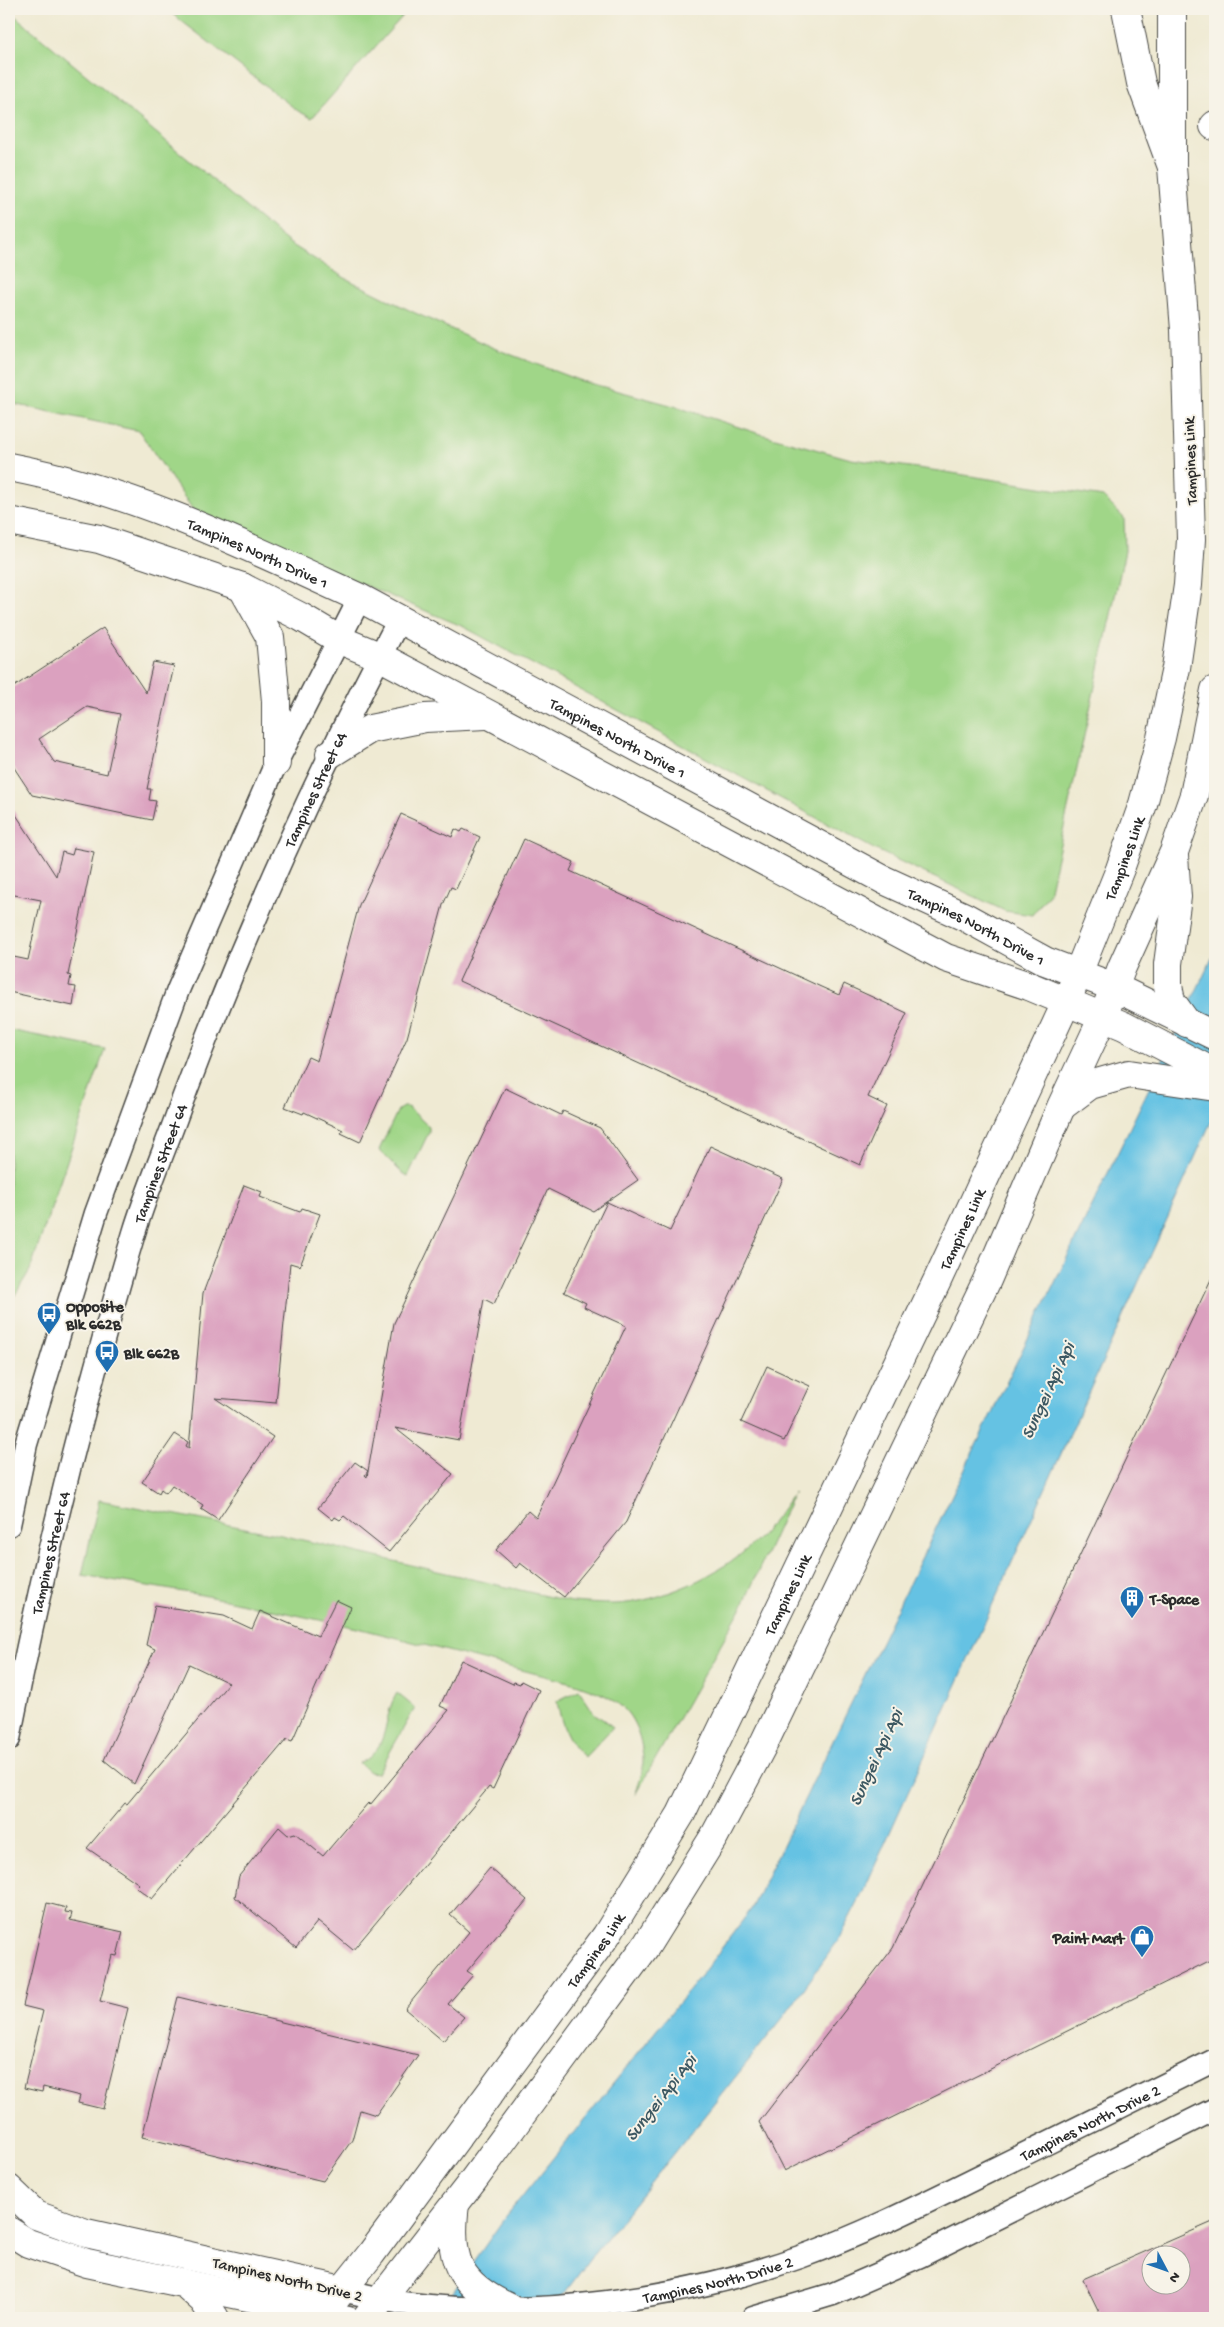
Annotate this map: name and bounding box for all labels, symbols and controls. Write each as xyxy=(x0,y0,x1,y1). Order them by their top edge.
street label: Tampines Link xyxy=(1181,415,1204,506)
street label: Tampines North Drive 1 xyxy=(183,516,330,595)
street label: Tampines North Drive 1 xyxy=(544,695,688,784)
street label: Tampines Street 64 xyxy=(282,729,353,852)
street label: Tampines Link xyxy=(1102,813,1151,904)
street label: Tampines North Drive 1 xyxy=(903,885,1047,972)
street label: Tampines Street 64 xyxy=(132,1102,193,1227)
street label: Tampines Link xyxy=(937,1185,992,1275)
place label: Opposite Blk 662B xyxy=(65,1299,125,1336)
bus stop icon: Opposite Blk 662B xyxy=(36,1301,62,1335)
water label: Sungei Api Api xyxy=(1018,1338,1082,1443)
bus stop icon: Blk 662B xyxy=(94,1339,120,1373)
place label: Blk 662B xyxy=(123,1346,180,1365)
street label: Tampines Street 64 xyxy=(29,1489,76,1617)
street label: Tampines Link xyxy=(762,1550,818,1640)
building icon: T-Space xyxy=(1119,1585,1145,1619)
place label: T-Space xyxy=(1148,1592,1200,1611)
water label: Sungei Api Api xyxy=(846,1705,910,1810)
street label: Tampines Link xyxy=(564,1909,632,1994)
shop icon: Paint Mart xyxy=(1129,1924,1155,1958)
place label: Paint Mart xyxy=(1052,1931,1125,1950)
water label: Sungei Api Api xyxy=(622,2049,704,2146)
street label: Tampines North Drive 2 xyxy=(1017,2083,1164,2168)
north arrow xyxy=(1142,2244,1192,2294)
street label: Tampines North Drive 2 xyxy=(641,2254,796,2310)
street label: Tampines North Drive 2 xyxy=(210,2255,364,2308)
text: N xyxy=(1165,2268,1183,2286)

